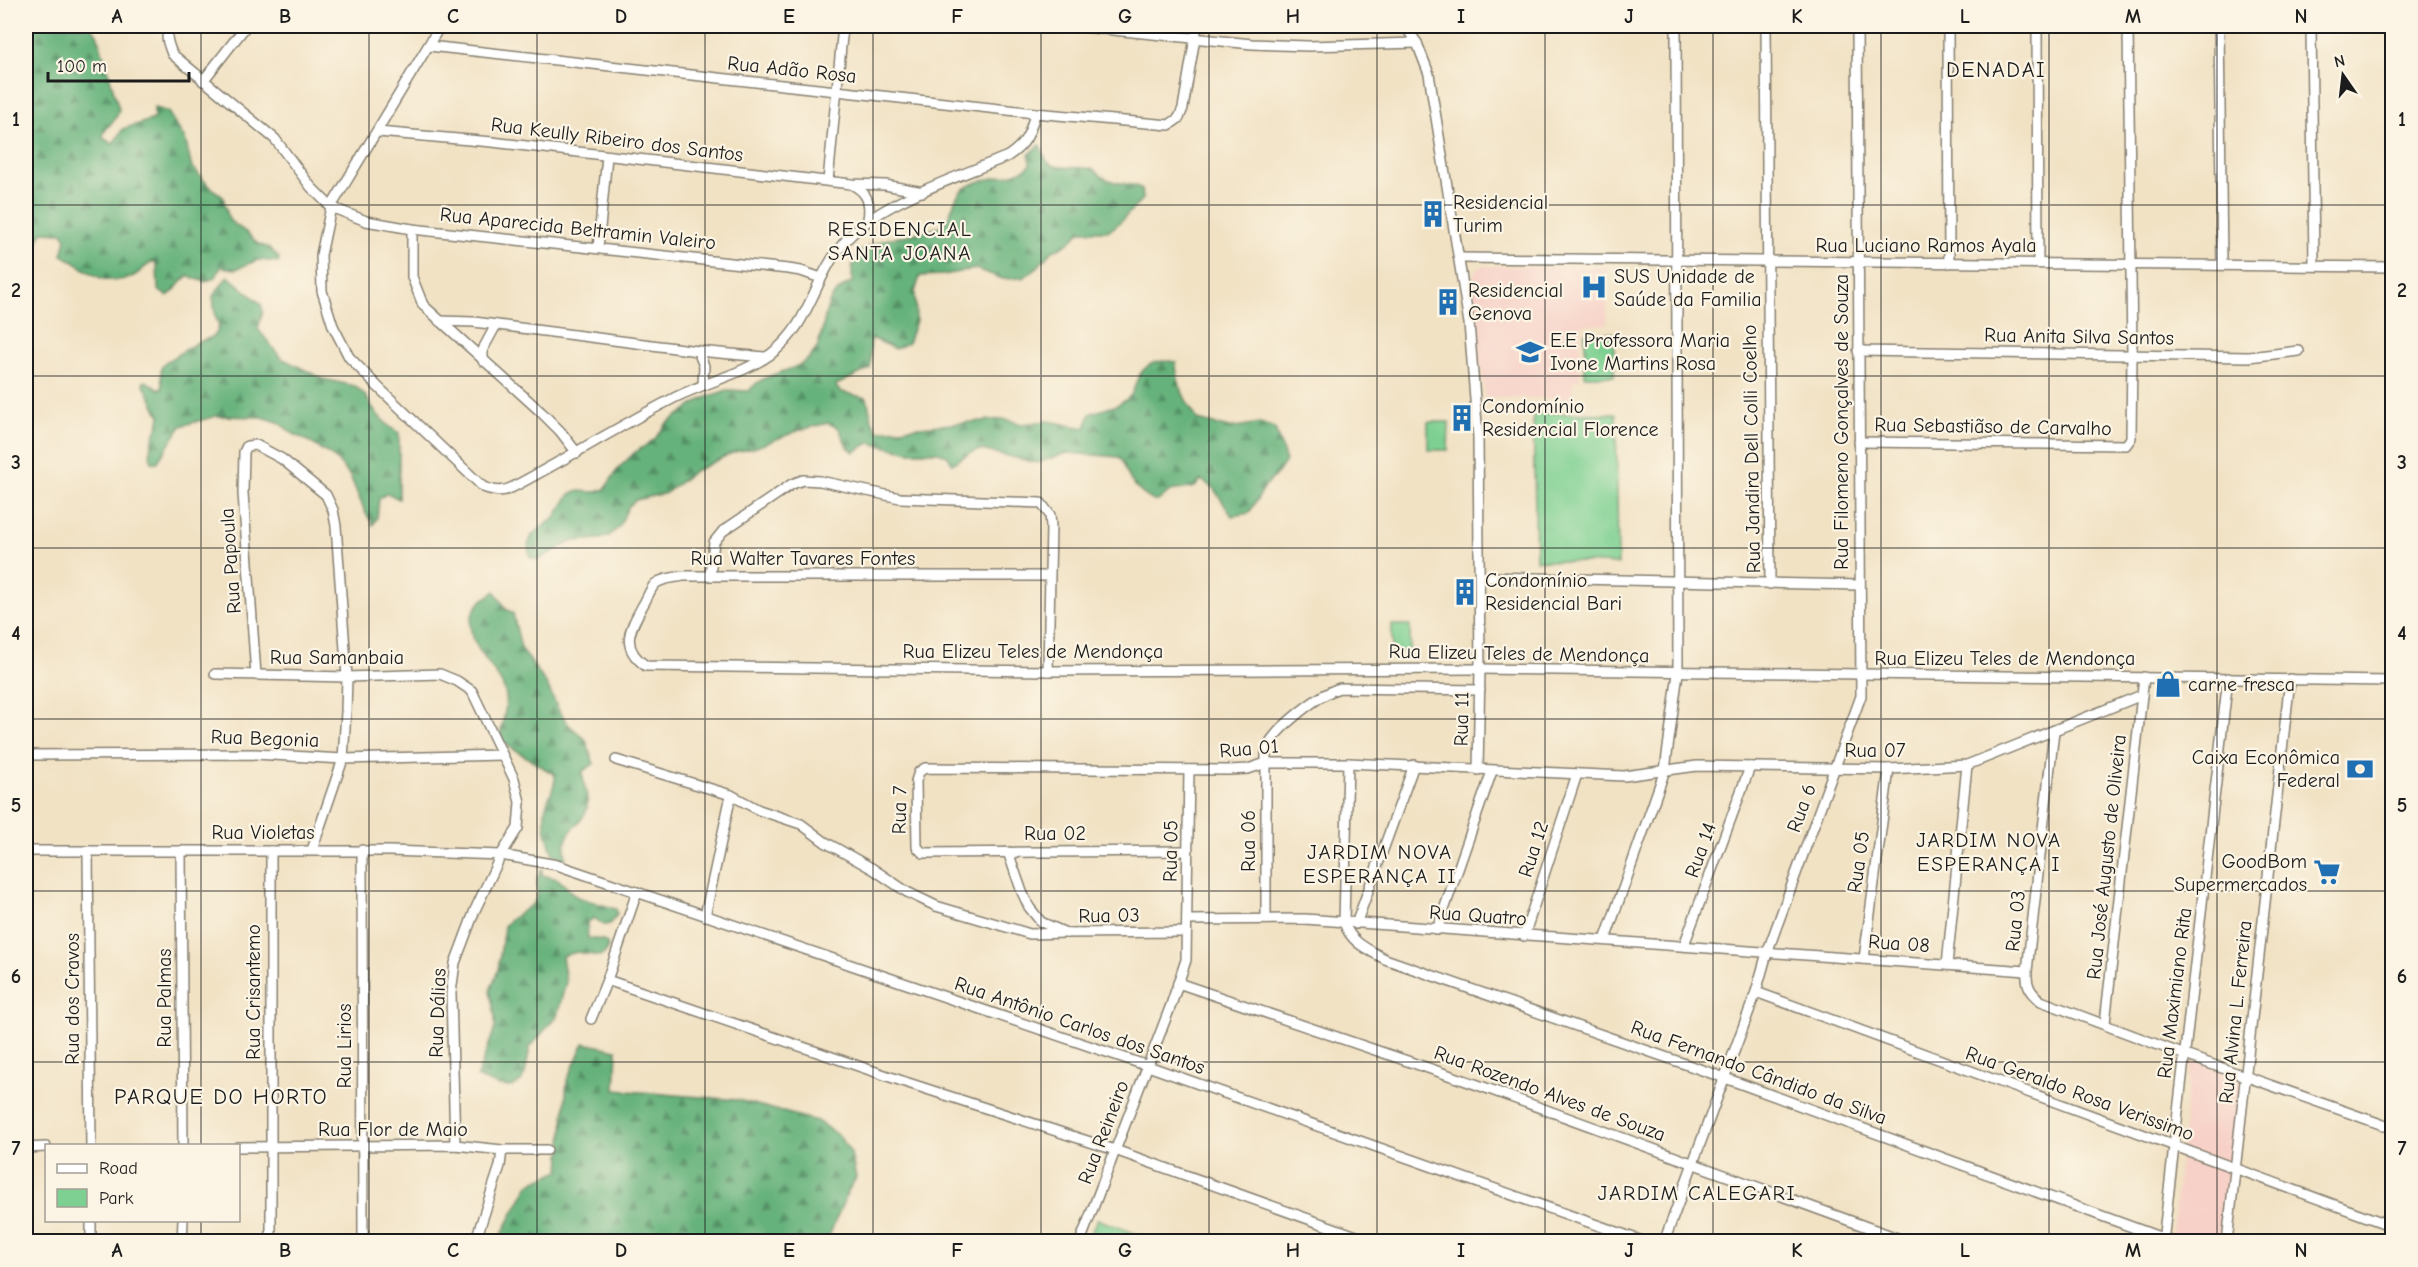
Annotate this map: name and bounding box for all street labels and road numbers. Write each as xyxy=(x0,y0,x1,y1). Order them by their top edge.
street label: Rua Adão Rosa xyxy=(726,51,858,88)
street label: Rua Keully Ribeiro dos Santos xyxy=(490,113,744,166)
street label: Rua Aparecida Beltramin Valeiro xyxy=(439,203,717,254)
street label: Rua Luciano Ramos Ayala xyxy=(1815,234,2037,257)
street label: Rua Filomeno Gonçalves de Souza xyxy=(1830,274,1853,570)
street label: Rua Anita Silva Santos xyxy=(1984,323,2174,350)
street label: Rua Jandira Dell Colli Coelho xyxy=(1738,324,1765,574)
street label: Rua Sebastiãso de Carvalho xyxy=(1874,413,2112,440)
street label: Rua Papoula xyxy=(215,507,246,615)
street label: Rua Walter Tavares Fontes xyxy=(691,547,915,570)
street label: Rua Elizeu Teles de Mendonça xyxy=(903,640,1163,663)
street label: Rua Elizeu Teles de Mendonça xyxy=(1388,640,1650,667)
street label: Rua Samanbaia xyxy=(270,646,404,669)
street label: Rua Elizeu Teles de Mendonça xyxy=(1875,647,2135,670)
street label: Rua 11 xyxy=(1450,691,1473,747)
street label: Rua Begonia xyxy=(210,725,320,752)
street label: Rua José Augusto de Oliveira xyxy=(2082,733,2131,981)
street label: Rua 01 xyxy=(1219,734,1280,763)
street label: Rua 07 xyxy=(1845,739,1906,762)
street label: Rua 6 xyxy=(1782,781,1821,836)
street label: Rua 7 xyxy=(888,785,911,835)
street label: Rua 06 xyxy=(1237,810,1260,872)
street label: Rua 12 xyxy=(1514,818,1553,880)
street label: Rua 05 xyxy=(1158,820,1183,882)
street label: Rua 14 xyxy=(1680,820,1721,881)
street label: Rua Violetas xyxy=(211,821,315,844)
street label: Rua 02 xyxy=(1024,822,1086,845)
street label: Rua 05 xyxy=(1843,830,1874,894)
street label: Rua 03 xyxy=(2001,889,2030,953)
street label: Rua Quatro xyxy=(1428,901,1528,930)
street label: Rua 03 xyxy=(1078,903,1140,928)
street label: Rua Maximiano Rita xyxy=(2153,906,2196,1080)
street label: Rua Alvina L. Ferreira xyxy=(2214,919,2257,1105)
street label: Rua Crisantemo xyxy=(242,924,265,1060)
street label: Rua 08 xyxy=(1867,930,1931,957)
street label: Rua dos Cravos xyxy=(61,933,84,1065)
street label: Rua Palmas xyxy=(153,948,176,1048)
street label: Rua Dálias xyxy=(424,968,451,1058)
street label: Rua Antônio Carlos dos Santos xyxy=(952,972,1208,1079)
street label: Rua Lirios xyxy=(333,1004,356,1088)
street label: Rua Fernando Cândido da Silva xyxy=(1628,1015,1890,1130)
street label: Rua Rozendo Alves de Souza xyxy=(1431,1041,1669,1146)
street label: Rua Geraldo Rosa Verissimo xyxy=(1963,1041,2197,1146)
street label: Rua Reineiro xyxy=(1073,1077,1134,1187)
street label: Rua Flor de Maio xyxy=(318,1118,468,1141)

